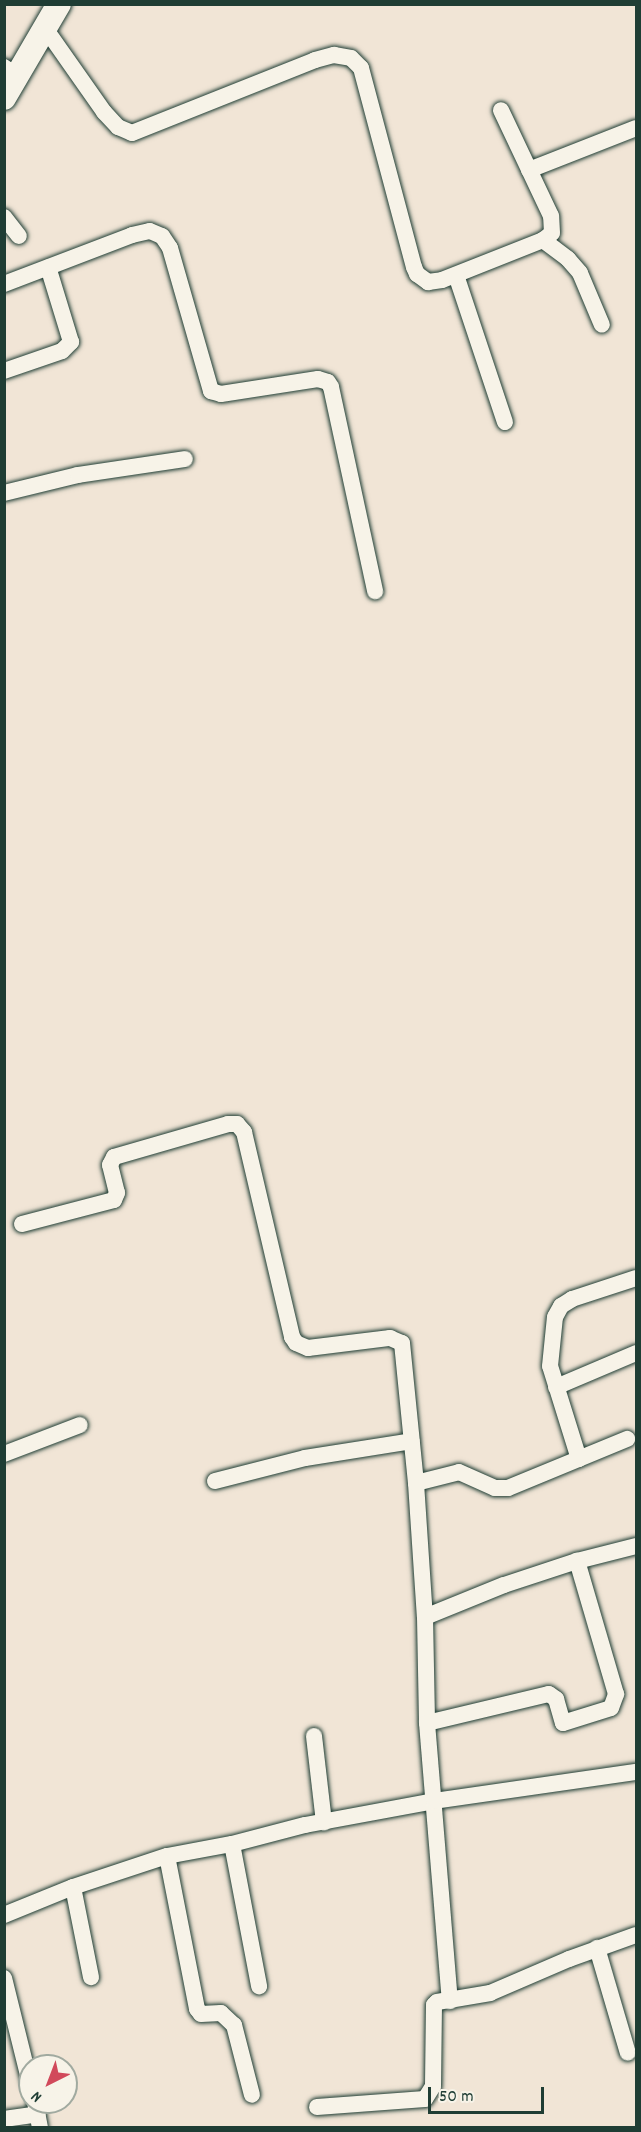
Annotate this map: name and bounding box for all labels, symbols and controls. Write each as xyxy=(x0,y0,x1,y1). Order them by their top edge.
north arrow xyxy=(18,2054,78,2114)
scale bar xyxy=(431,2075,546,2113)
text: N xyxy=(26,2085,48,2107)
text: 50 m xyxy=(439,2085,474,2110)

